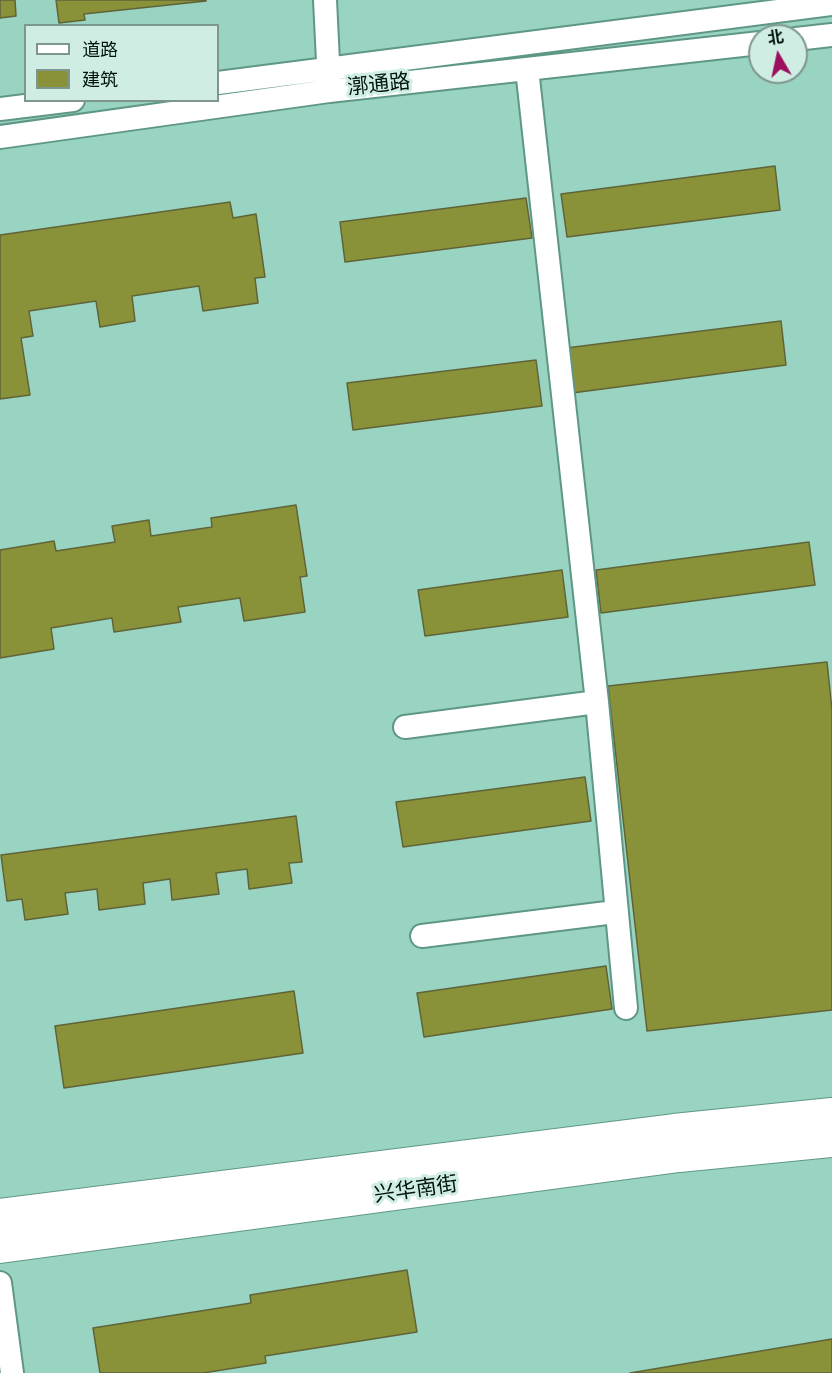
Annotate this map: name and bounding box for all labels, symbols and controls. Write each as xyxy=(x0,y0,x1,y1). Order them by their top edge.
legend xyxy=(24,24,219,102)
north arrow xyxy=(748,24,808,84)
text: 北 xyxy=(766,25,785,50)
text: 道路 xyxy=(82,37,118,63)
text: 建筑 xyxy=(82,67,118,93)
street label: 漷通路 xyxy=(346,70,412,102)
street label: 兴华南街 xyxy=(373,1173,459,1209)

